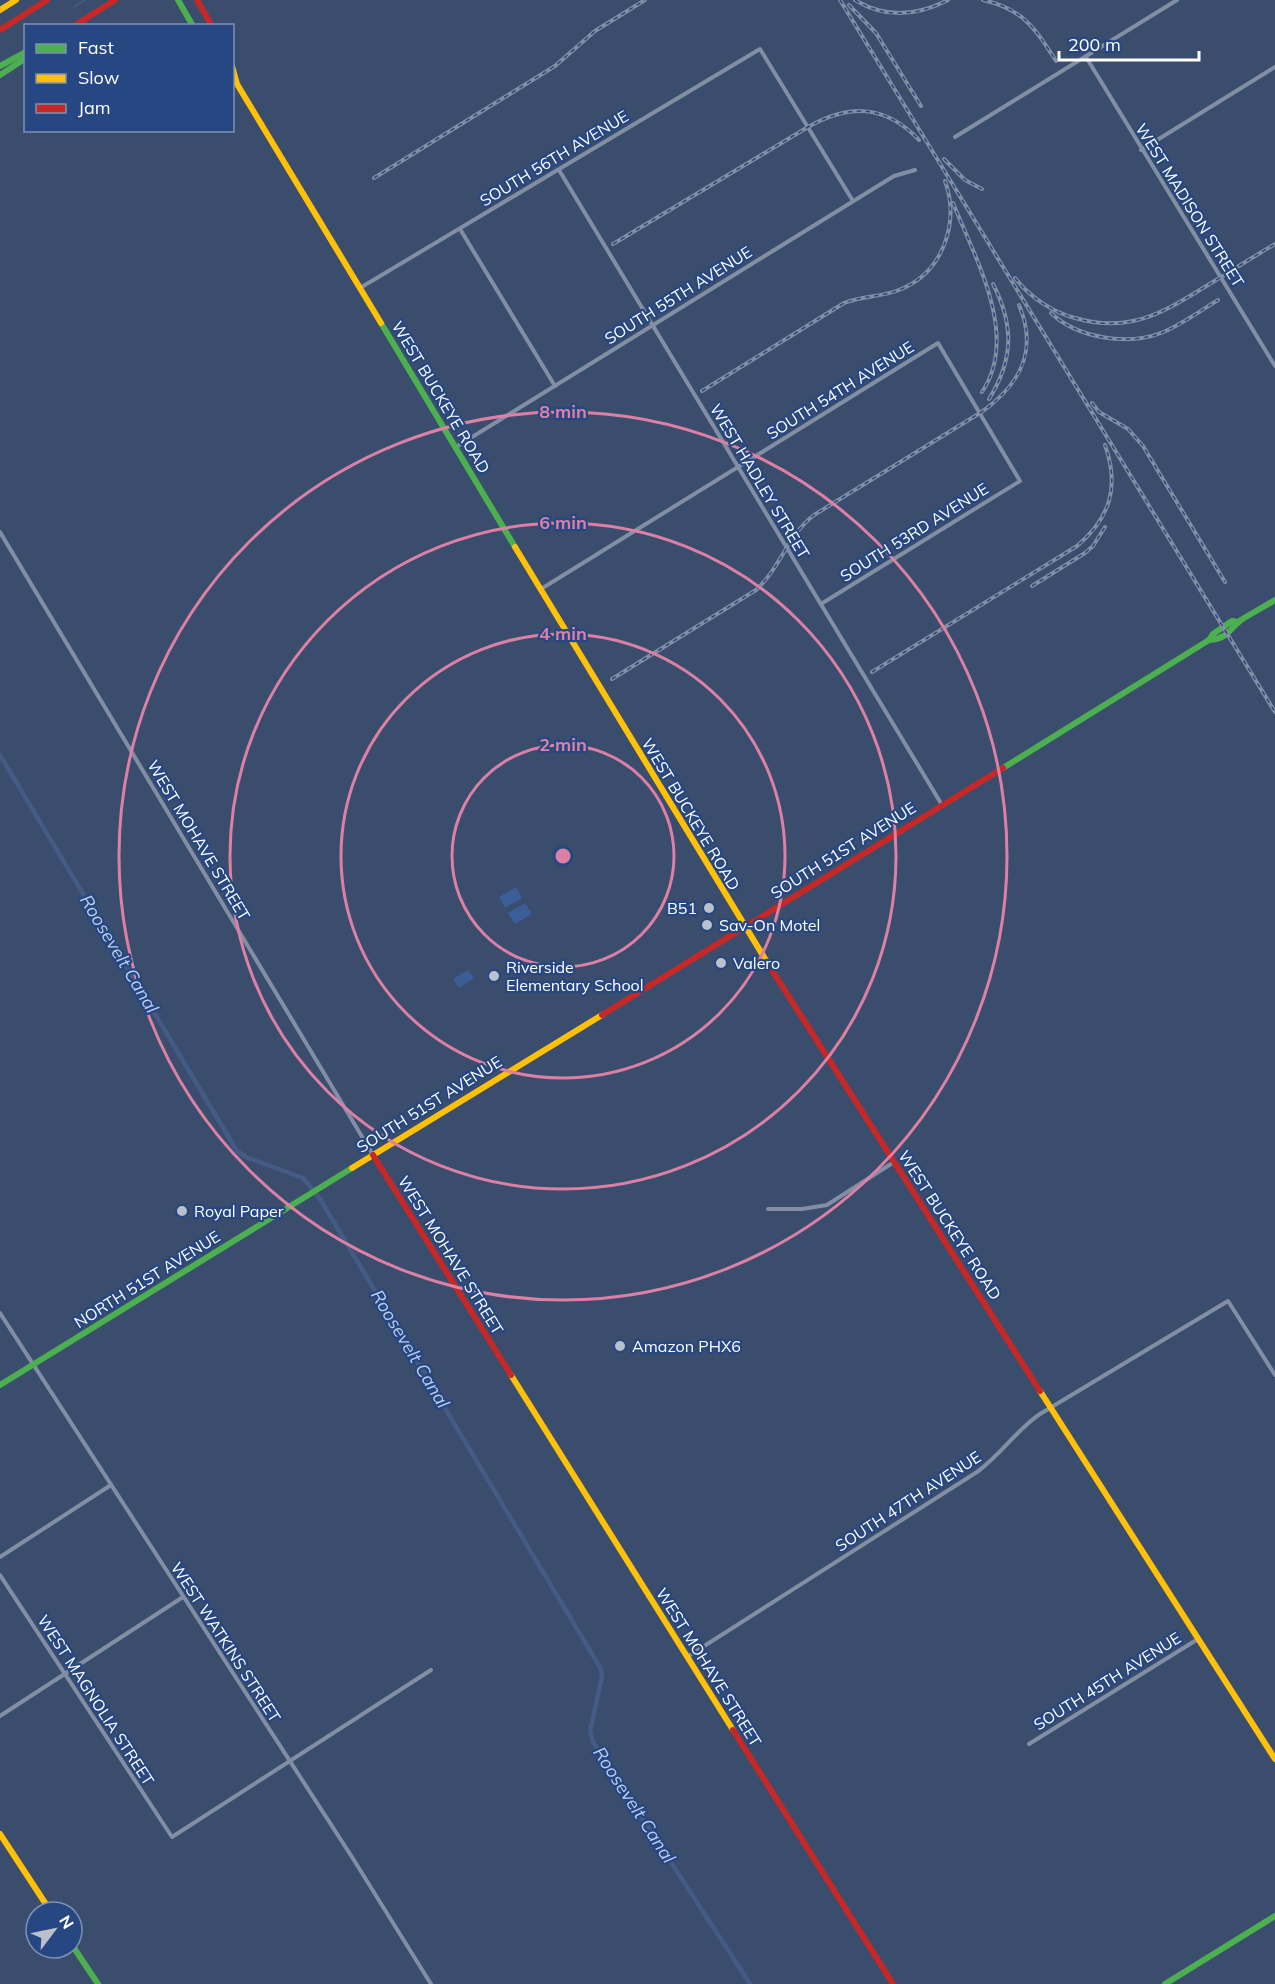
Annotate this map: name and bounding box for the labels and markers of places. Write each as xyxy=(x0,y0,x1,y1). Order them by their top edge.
centre of rings xyxy=(553,846,573,866)
place label: B51 xyxy=(667,898,697,918)
marker: B51 xyxy=(702,901,716,915)
place label: Sav-On Motel xyxy=(719,915,820,935)
marker: Sav-On Motel xyxy=(700,918,714,932)
place label: Valero xyxy=(733,953,780,973)
marker: Valero xyxy=(714,956,728,970)
place label: Riverside Elementary School xyxy=(506,957,644,995)
marker: Riverside Elementary School xyxy=(487,969,501,983)
place label: Royal Paper xyxy=(194,1201,284,1221)
marker: Royal Paper xyxy=(175,1204,189,1218)
place label: Amazon PHX6 xyxy=(632,1336,741,1356)
marker: Amazon PHX6 xyxy=(613,1339,627,1353)

